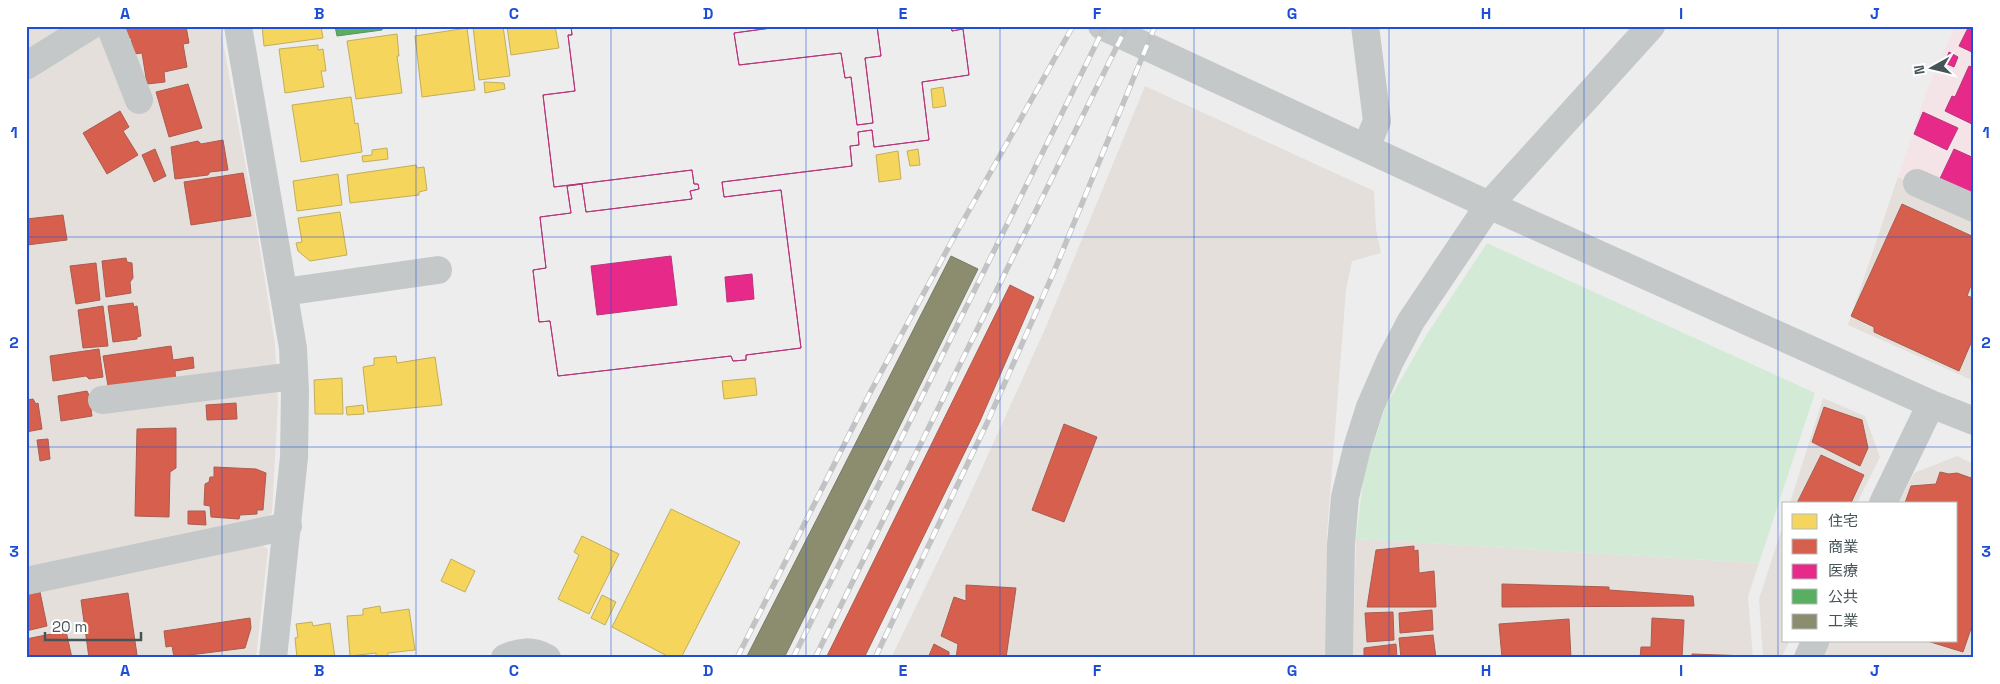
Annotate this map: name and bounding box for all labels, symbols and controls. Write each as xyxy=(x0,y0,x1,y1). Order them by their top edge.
text: A xyxy=(120,3,130,24)
text: B xyxy=(314,3,324,24)
text: C xyxy=(509,3,519,24)
text: D xyxy=(703,3,713,24)
text: E xyxy=(899,3,908,24)
text: F xyxy=(1093,3,1102,24)
text: G xyxy=(1287,3,1297,24)
text: H xyxy=(1481,3,1491,24)
text: I xyxy=(1679,3,1683,24)
text: J xyxy=(1870,3,1880,24)
north arrow xyxy=(1908,42,1958,92)
text: N xyxy=(1910,64,1929,76)
text: 1 xyxy=(10,122,18,143)
text: 1 xyxy=(1982,122,1990,143)
text: 2 xyxy=(9,332,19,353)
text: 2 xyxy=(1981,332,1991,353)
legend xyxy=(1782,502,1958,642)
text: 住宅 xyxy=(1828,511,1858,530)
text: 商業 xyxy=(1828,537,1858,556)
text: 3 xyxy=(9,541,19,562)
text: 3 xyxy=(1981,541,1991,562)
text: 医療 xyxy=(1828,561,1858,580)
text: 公共 xyxy=(1828,587,1858,606)
scale bar xyxy=(45,609,141,641)
text: 工業 xyxy=(1828,611,1858,630)
text: 20 m xyxy=(52,617,87,636)
text: A xyxy=(120,660,130,681)
text: B xyxy=(314,660,324,681)
text: C xyxy=(509,660,519,681)
text: D xyxy=(703,660,713,681)
text: E xyxy=(899,660,908,681)
text: F xyxy=(1093,660,1102,681)
text: G xyxy=(1287,660,1297,681)
text: H xyxy=(1481,660,1491,681)
text: I xyxy=(1679,660,1683,681)
text: J xyxy=(1870,660,1880,681)

